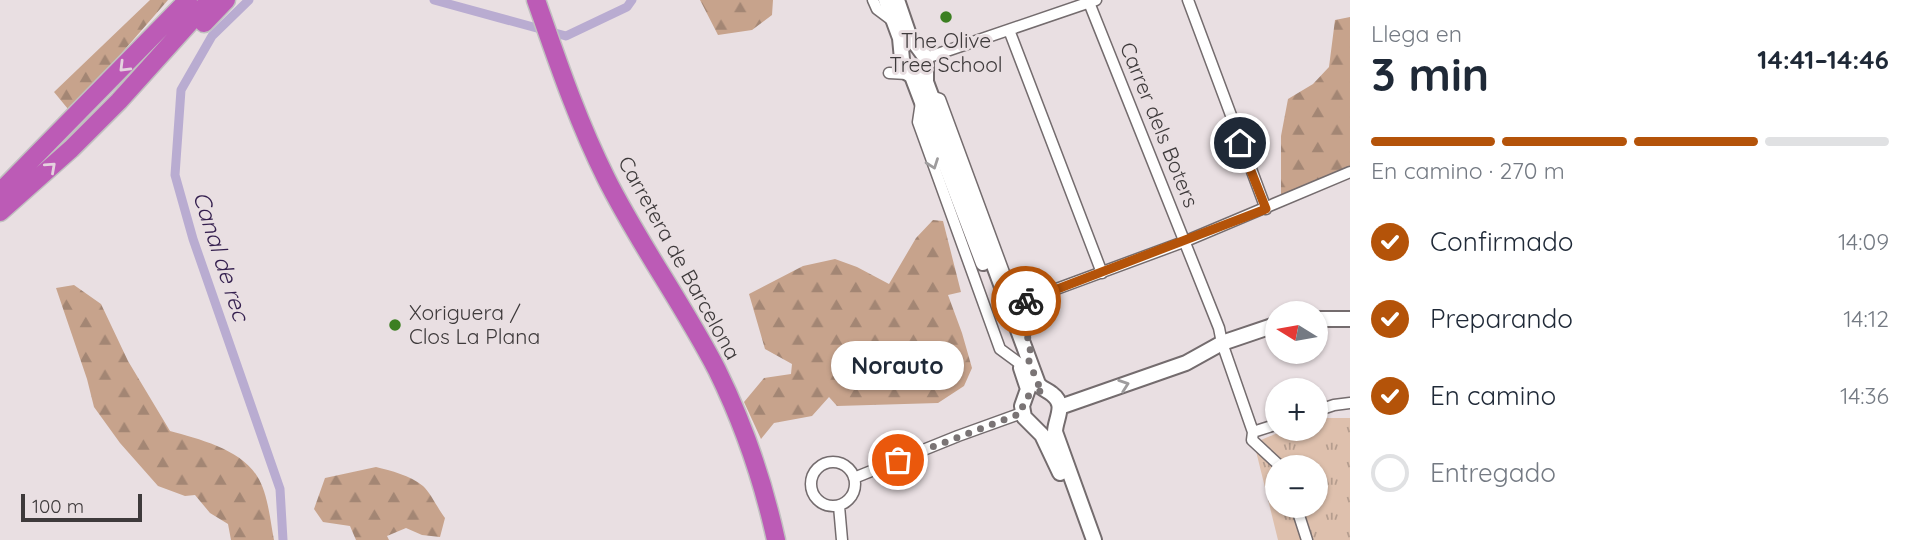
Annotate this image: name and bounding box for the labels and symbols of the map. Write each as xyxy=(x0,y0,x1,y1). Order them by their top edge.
marker: The Olive Tree School xyxy=(938,9,954,25)
place label: The Olive Tree School xyxy=(889,27,1003,77)
street label: Carrer dels Boters xyxy=(1115,38,1205,211)
one-way arrow xyxy=(120,59,133,72)
pin xyxy=(1210,113,1270,173)
street label: Carretera de Barcelona xyxy=(613,151,747,364)
one-way arrow xyxy=(925,157,939,169)
one-way arrow xyxy=(43,163,56,175)
water label: Canal de rec xyxy=(187,188,257,326)
courier xyxy=(991,266,1061,336)
place label: Xoriguera / Clos La Plana xyxy=(409,299,540,349)
north arrow xyxy=(1265,301,1328,364)
marker: Xoriguera / Clos La Plana xyxy=(387,317,403,333)
callout: Norauto xyxy=(832,341,964,390)
one-way arrow xyxy=(1118,379,1130,393)
pin xyxy=(868,430,928,490)
scale bar xyxy=(21,491,142,523)

